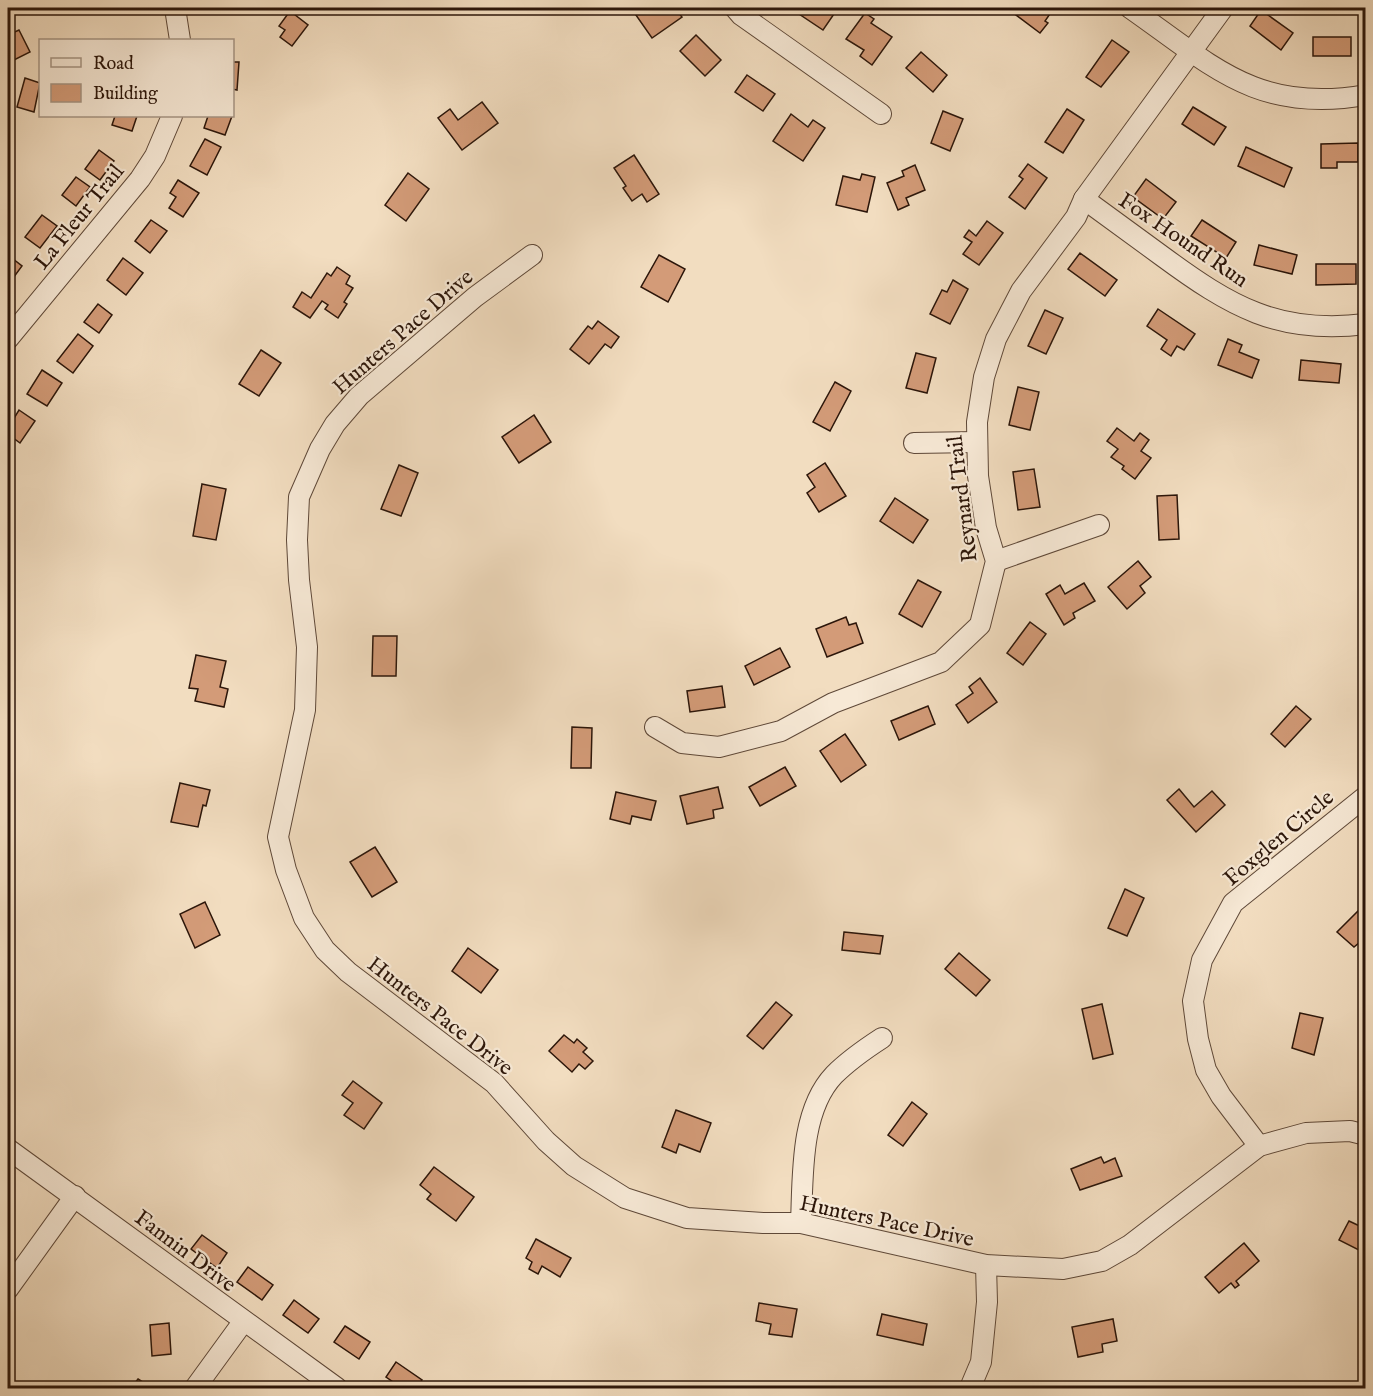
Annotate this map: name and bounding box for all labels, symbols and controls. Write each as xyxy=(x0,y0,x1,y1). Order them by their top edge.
legend xyxy=(39,39,234,117)
text: Road xyxy=(93,53,134,76)
text: Building xyxy=(93,83,158,106)
street label: La Fleur Trail xyxy=(28,159,131,276)
street label: Fox Hound Run xyxy=(1113,187,1253,295)
street label: Hunters Pace Drive xyxy=(327,264,480,401)
street label: Reynard Trail xyxy=(941,434,985,564)
street label: Foxglen Circle xyxy=(1218,784,1340,893)
street label: Hunters Pace Drive xyxy=(361,951,518,1082)
street label: Hunters Pace Drive xyxy=(797,1190,976,1254)
street label: Fannin Drive xyxy=(128,1204,241,1299)

